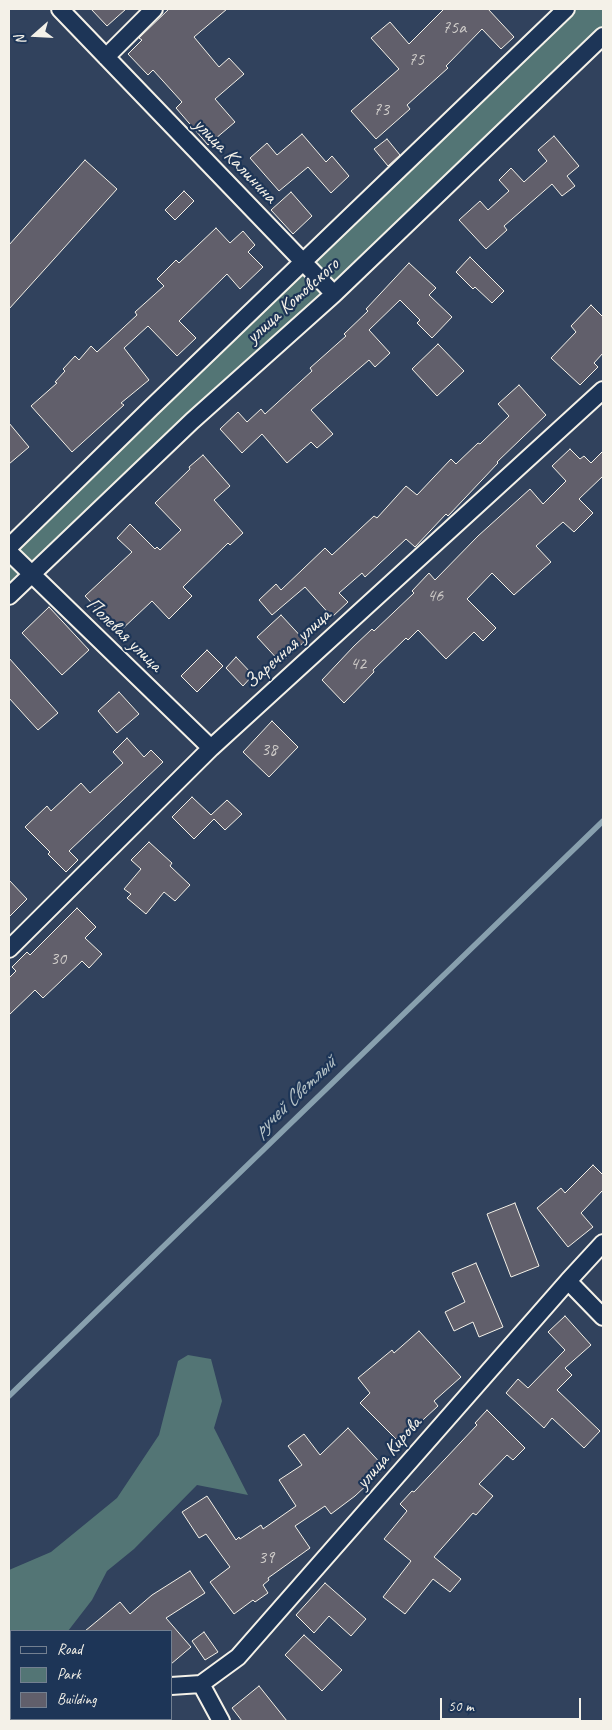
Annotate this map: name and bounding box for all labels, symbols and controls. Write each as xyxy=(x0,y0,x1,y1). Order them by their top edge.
north arrow xyxy=(10,10,60,60)
house number: 75а xyxy=(442,17,466,39)
text: N xyxy=(11,33,30,47)
house number: 75 xyxy=(408,49,424,71)
house number: 73 xyxy=(373,99,389,121)
street label: улица Калинина xyxy=(188,113,282,209)
street label: улица Котовского xyxy=(242,253,344,349)
house number: 46 xyxy=(427,585,443,607)
street label: Полевая улица xyxy=(81,593,167,677)
street label: Заречная улица xyxy=(240,604,336,694)
house number: 42 xyxy=(350,653,366,675)
house number: 38 xyxy=(261,739,277,761)
house number: 30 xyxy=(50,948,66,970)
water label: ручей Светлый xyxy=(249,1051,341,1143)
street label: улица Кирова xyxy=(351,1412,427,1494)
house number: 39 xyxy=(258,1547,274,1569)
legend xyxy=(10,1630,172,1720)
text: Road xyxy=(57,1640,82,1659)
text: Park xyxy=(57,1665,81,1684)
scale bar xyxy=(442,1688,583,1720)
text: Building xyxy=(57,1690,96,1709)
text: 50 m xyxy=(448,1697,474,1716)

